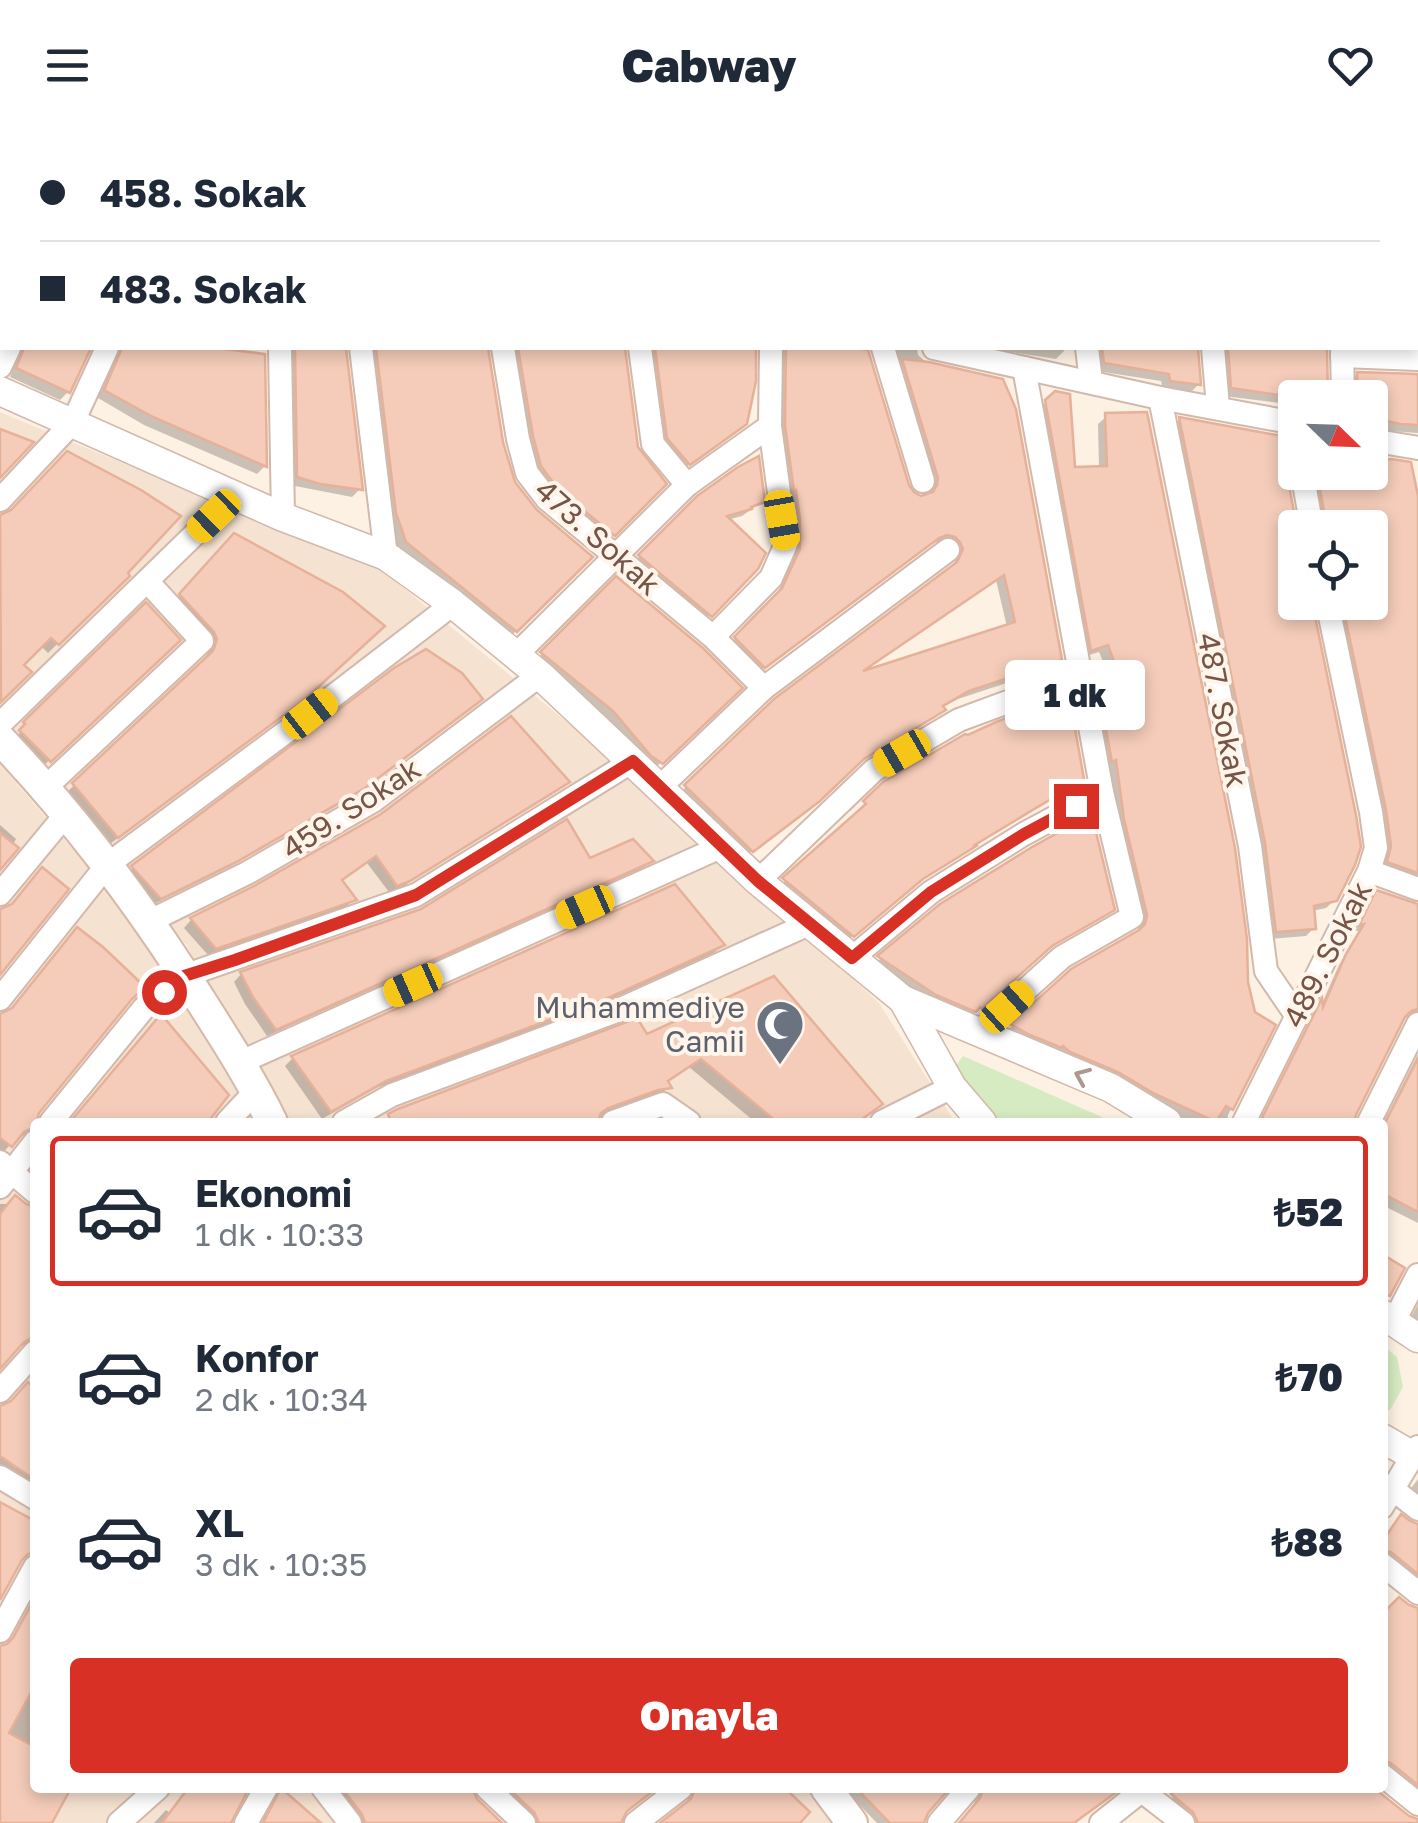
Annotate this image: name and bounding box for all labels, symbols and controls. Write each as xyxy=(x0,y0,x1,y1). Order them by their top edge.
icon: menu xyxy=(40,38,95,93)
text: Cabway xyxy=(621,38,797,92)
icon: heart xyxy=(1323,38,1378,93)
text: 458. Sokak xyxy=(100,170,307,215)
text: 483. Sokak xyxy=(100,266,307,311)
north arrow xyxy=(1278,380,1388,490)
map controls xyxy=(1278,380,1388,620)
street label: 473. Sokak xyxy=(528,471,668,603)
car xyxy=(182,484,246,548)
car xyxy=(762,488,802,552)
button: locate xyxy=(1278,510,1388,620)
street label: 487. Sokak xyxy=(1190,630,1256,790)
callout: 1 dk xyxy=(1006,661,1146,731)
text: 1 dk xyxy=(1043,676,1107,714)
car xyxy=(277,684,343,744)
car xyxy=(869,725,935,781)
street label: 459. Sokak xyxy=(275,750,427,866)
route end xyxy=(1054,784,1099,829)
street label: 489. Sokak xyxy=(1275,875,1379,1033)
car xyxy=(551,881,619,933)
car xyxy=(379,959,447,1011)
route start xyxy=(142,970,187,1015)
car xyxy=(975,976,1039,1038)
place label: Muhammediye Camii xyxy=(535,989,745,1059)
mosque icon: Muhammediye Camii xyxy=(754,998,806,1066)
one-way arrow xyxy=(1074,1067,1092,1087)
icon: car xyxy=(75,1166,165,1256)
text: Ekonomi xyxy=(195,1170,352,1215)
text: ₺52 xyxy=(1274,1189,1343,1234)
text: 1 dk · 10:33 xyxy=(195,1215,364,1253)
icon: car xyxy=(75,1331,165,1421)
text: Konfor xyxy=(195,1335,319,1380)
text: ₺70 xyxy=(1275,1354,1343,1399)
text: 2 dk · 10:34 xyxy=(195,1380,368,1418)
icon: car xyxy=(75,1496,165,1586)
text: XL xyxy=(195,1500,244,1545)
text: ₺88 xyxy=(1271,1519,1343,1564)
text: 3 dk · 10:35 xyxy=(195,1545,367,1583)
button: Onayla xyxy=(70,1658,1348,1773)

